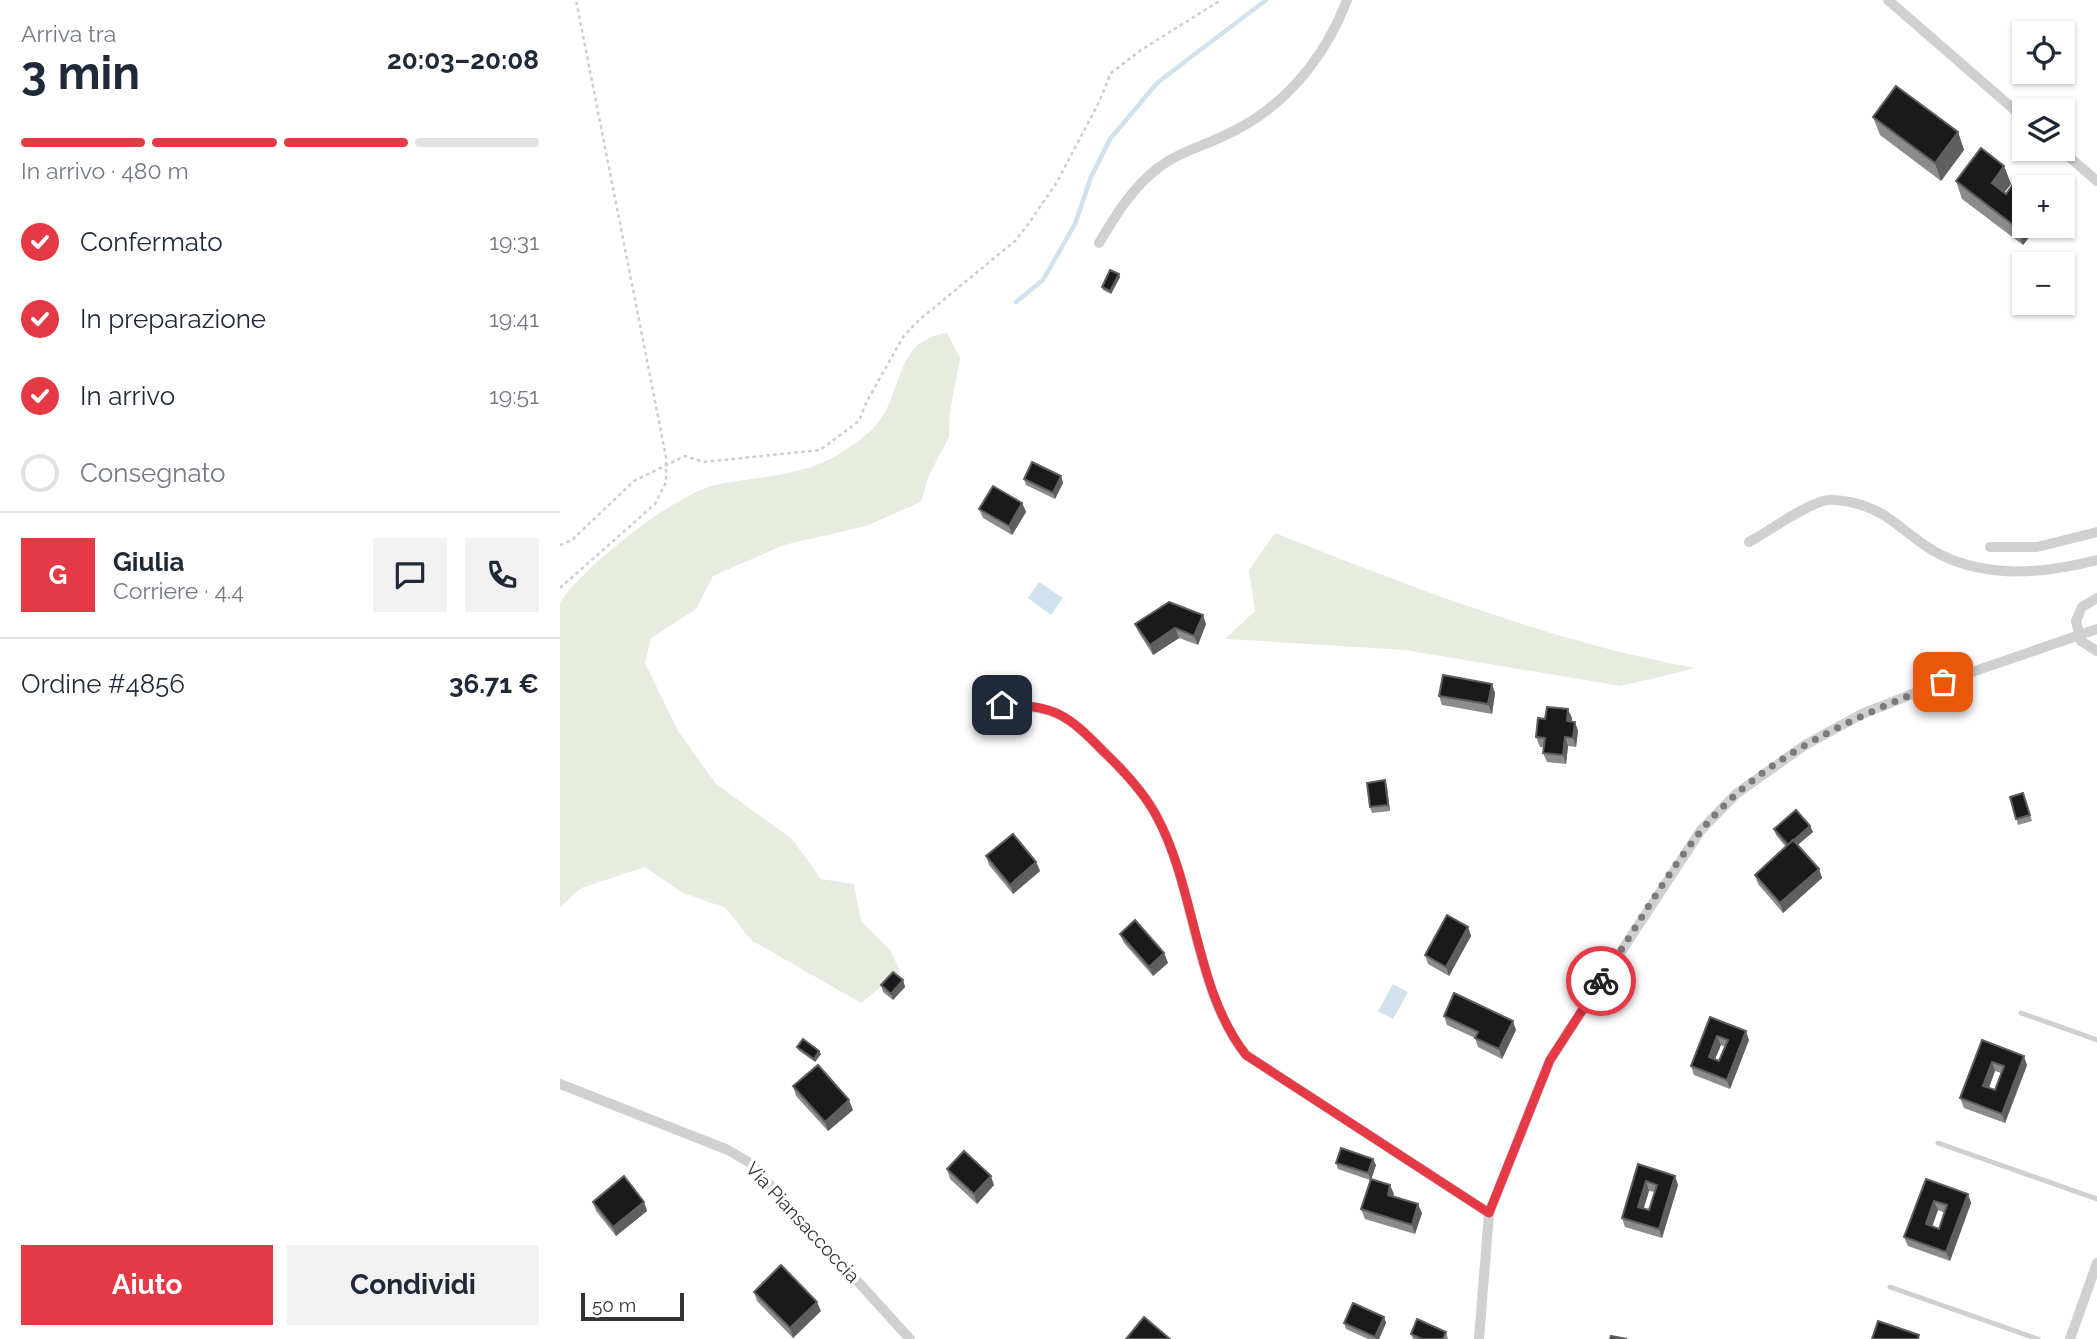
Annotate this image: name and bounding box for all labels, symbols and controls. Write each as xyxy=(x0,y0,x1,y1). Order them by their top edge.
text: Arriva tra xyxy=(21,20,116,47)
map controls xyxy=(2012,21,2075,315)
button: locate xyxy=(2012,21,2075,84)
text: 20:03–20:08 xyxy=(387,45,539,75)
text: 3 min xyxy=(21,46,140,100)
button: layers xyxy=(2012,98,2075,161)
text: In arrivo · 480 m xyxy=(21,157,189,184)
button: + xyxy=(2012,175,2075,238)
icon: check xyxy=(21,223,59,261)
text: Confermato xyxy=(80,227,223,257)
text: 19:31 xyxy=(489,228,539,255)
button: − xyxy=(2012,252,2075,315)
icon: check xyxy=(21,300,59,338)
text: In preparazione xyxy=(80,304,266,334)
text: 19:41 xyxy=(489,305,539,332)
icon: check xyxy=(21,377,59,415)
text: In arrivo xyxy=(80,381,175,411)
text: 19:51 xyxy=(489,382,539,409)
text: Consegnato xyxy=(80,458,226,488)
button: chat xyxy=(373,538,447,612)
button: phone xyxy=(465,538,539,612)
text: Giulia xyxy=(113,547,184,577)
text: G xyxy=(49,560,67,590)
text: Corriere · 4.4 xyxy=(113,577,244,604)
pin xyxy=(1913,652,1973,712)
icon: bag xyxy=(1924,663,1962,701)
text: Ordine #4856 xyxy=(21,669,185,699)
text: 36.71 € xyxy=(449,669,539,699)
pin xyxy=(972,675,1032,735)
icon: home xyxy=(983,686,1021,724)
courier xyxy=(1566,946,1636,1016)
icon: bike xyxy=(1582,962,1620,1000)
street label: Via Piansaccoccia xyxy=(742,1157,864,1287)
button: Aiuto xyxy=(21,1245,273,1325)
button: Condividi xyxy=(287,1245,539,1325)
scale bar xyxy=(581,1290,684,1322)
text: 50 m xyxy=(592,1294,636,1316)

